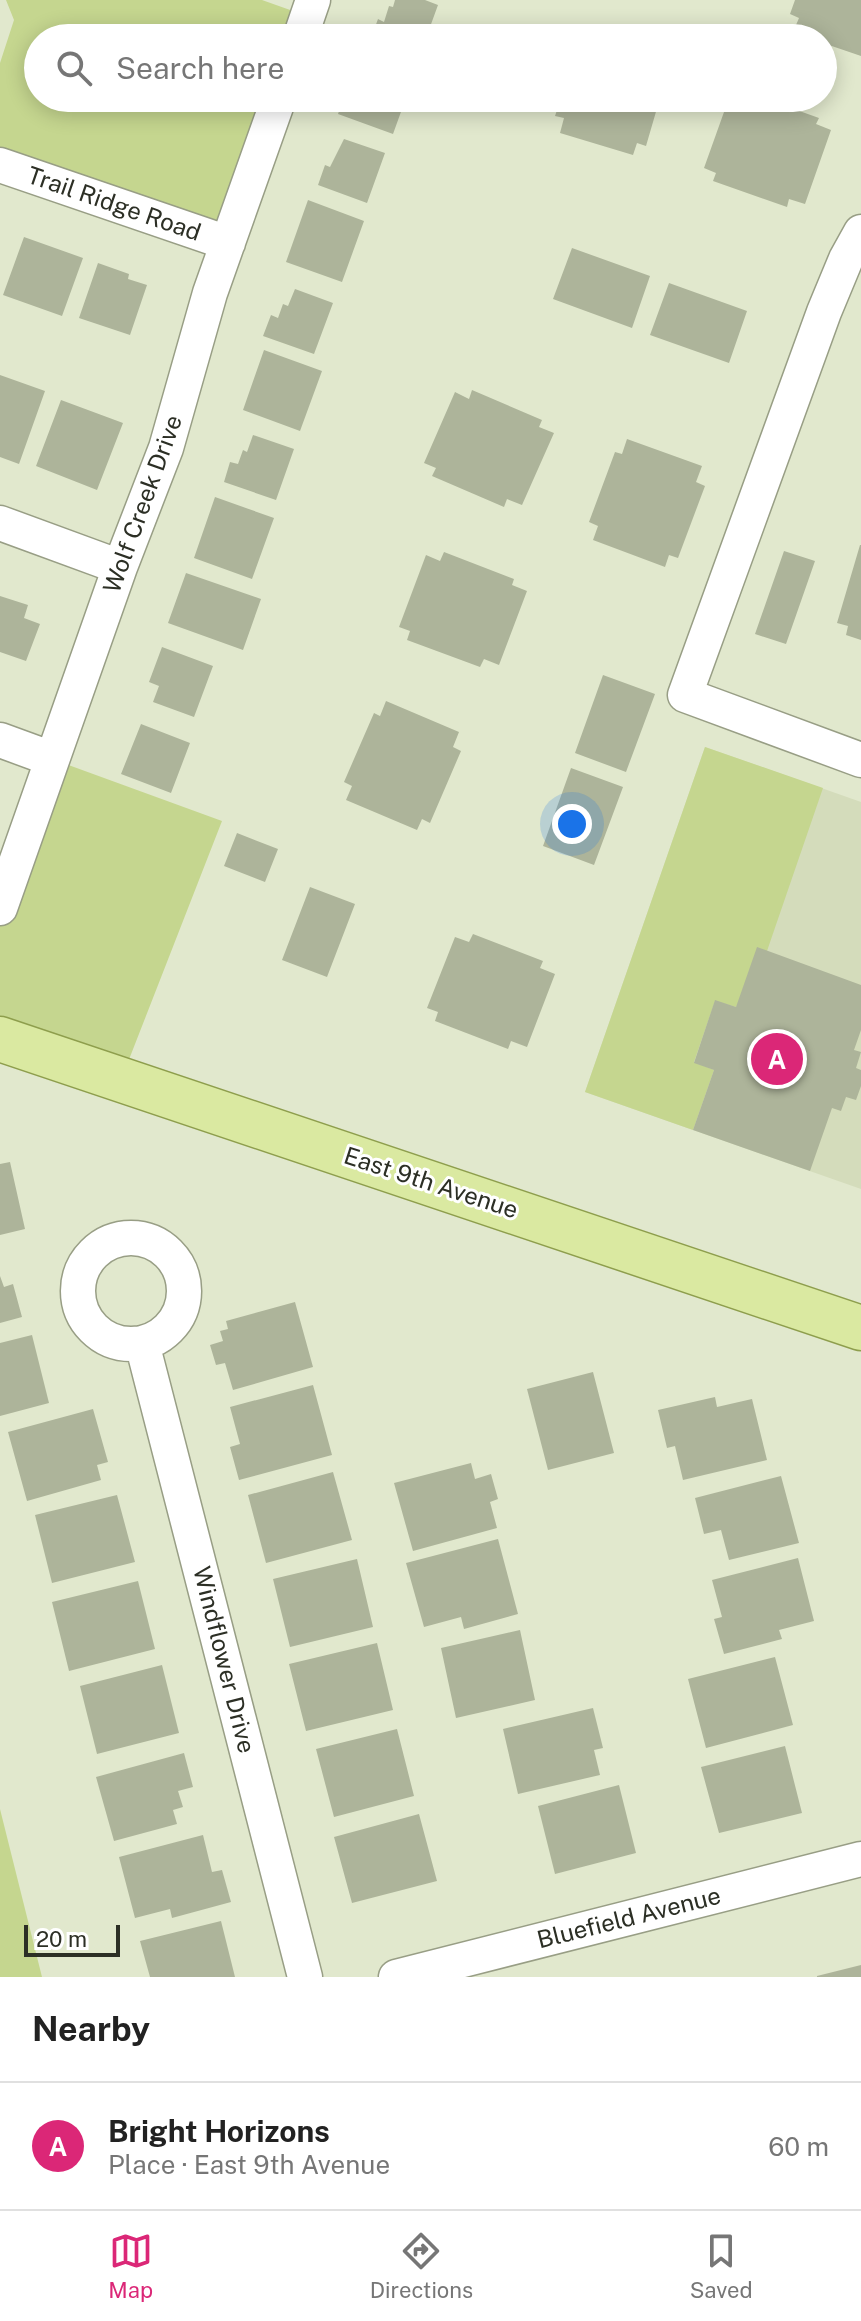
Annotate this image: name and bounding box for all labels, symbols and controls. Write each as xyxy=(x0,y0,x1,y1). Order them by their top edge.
search box xyxy=(24,24,837,112)
icon: search xyxy=(52,46,96,90)
text: Search here xyxy=(116,50,284,86)
street label: Trail Ridge Road xyxy=(24,160,205,246)
street label: Wolf Creek Drive xyxy=(97,411,187,596)
your location xyxy=(552,804,592,844)
pin: A xyxy=(751,1029,803,1089)
street label: East 9th Avenue xyxy=(341,1141,522,1223)
street label: Windflower Drive xyxy=(188,1563,262,1756)
street label: Bluefield Avenue xyxy=(534,1881,723,1953)
scale bar xyxy=(24,1921,120,1957)
text: 20 m xyxy=(36,1926,87,1952)
text: Nearby xyxy=(32,2009,150,2049)
text: Bright Horizons xyxy=(108,2113,330,2149)
text: A xyxy=(49,2131,67,2162)
text: 60 m xyxy=(768,2131,829,2162)
text: Place · East 9th Avenue xyxy=(108,2149,390,2180)
tab: Map xyxy=(108,2229,153,2303)
tab: Directions xyxy=(370,2229,473,2303)
tab: Saved xyxy=(690,2229,753,2303)

